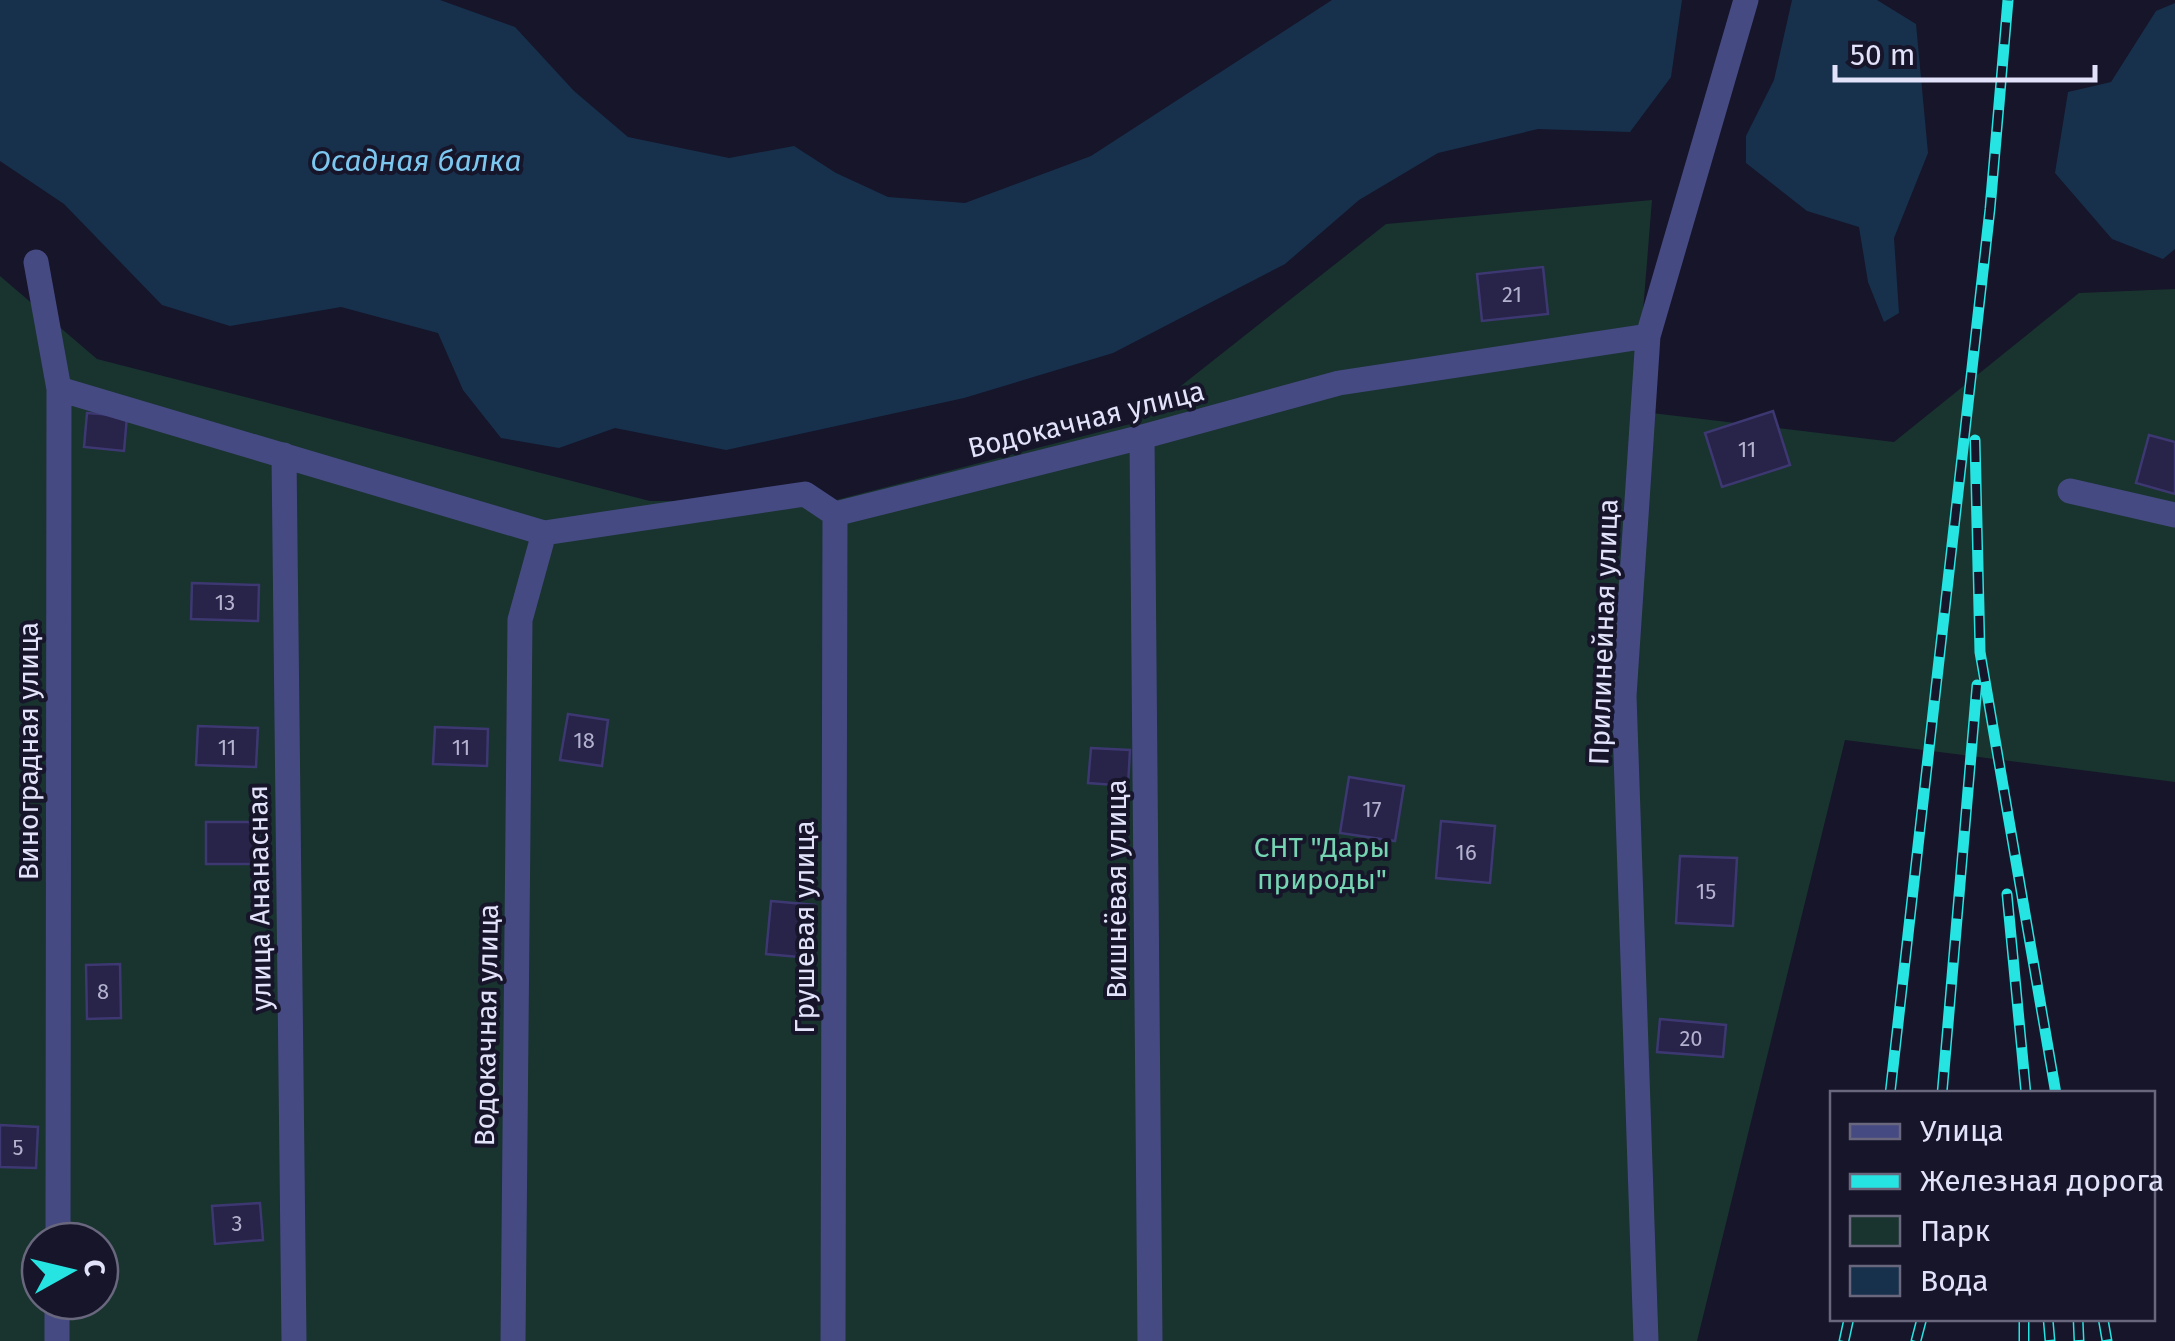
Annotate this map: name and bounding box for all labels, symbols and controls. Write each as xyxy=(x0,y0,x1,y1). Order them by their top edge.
scale bar xyxy=(1835,20,2095,82)
text: 50 m xyxy=(1850,37,1915,73)
water label: Осадная балка xyxy=(310,143,522,179)
house number: 21 xyxy=(1502,281,1522,308)
street label: Водокачная улица xyxy=(964,374,1208,465)
house number: 11 xyxy=(1738,436,1756,463)
street label: Прилинейная улица xyxy=(1582,498,1625,766)
house number: 13 xyxy=(215,589,235,616)
street label: Виноградная улица xyxy=(12,622,45,880)
house number: 18 xyxy=(573,727,595,754)
house number: 11 xyxy=(218,734,236,761)
house number: 11 xyxy=(452,734,470,761)
street label: Вишнёвая улица xyxy=(1100,779,1133,999)
street label: улица Ананасная xyxy=(241,785,278,1011)
house number: 17 xyxy=(1362,796,1382,823)
street label: Грушевая улица xyxy=(788,820,821,1034)
park label: СНТ "Дары природы" xyxy=(1254,831,1390,896)
house number: 16 xyxy=(1455,839,1477,866)
house number: 15 xyxy=(1696,878,1716,905)
street label: Водокачная улица xyxy=(468,903,505,1147)
house number: 8 xyxy=(97,978,109,1005)
house number: 20 xyxy=(1679,1025,1703,1052)
legend xyxy=(1830,1091,2155,1321)
text: Улица xyxy=(1920,1113,2004,1149)
house number: 5 xyxy=(12,1134,24,1161)
text: Железная дорога xyxy=(1920,1163,2164,1199)
house number: 3 xyxy=(232,1210,242,1237)
text: Парк xyxy=(1920,1213,1990,1249)
north arrow xyxy=(20,1221,120,1321)
text: С xyxy=(77,1257,112,1278)
text: Вода xyxy=(1920,1263,1989,1299)

